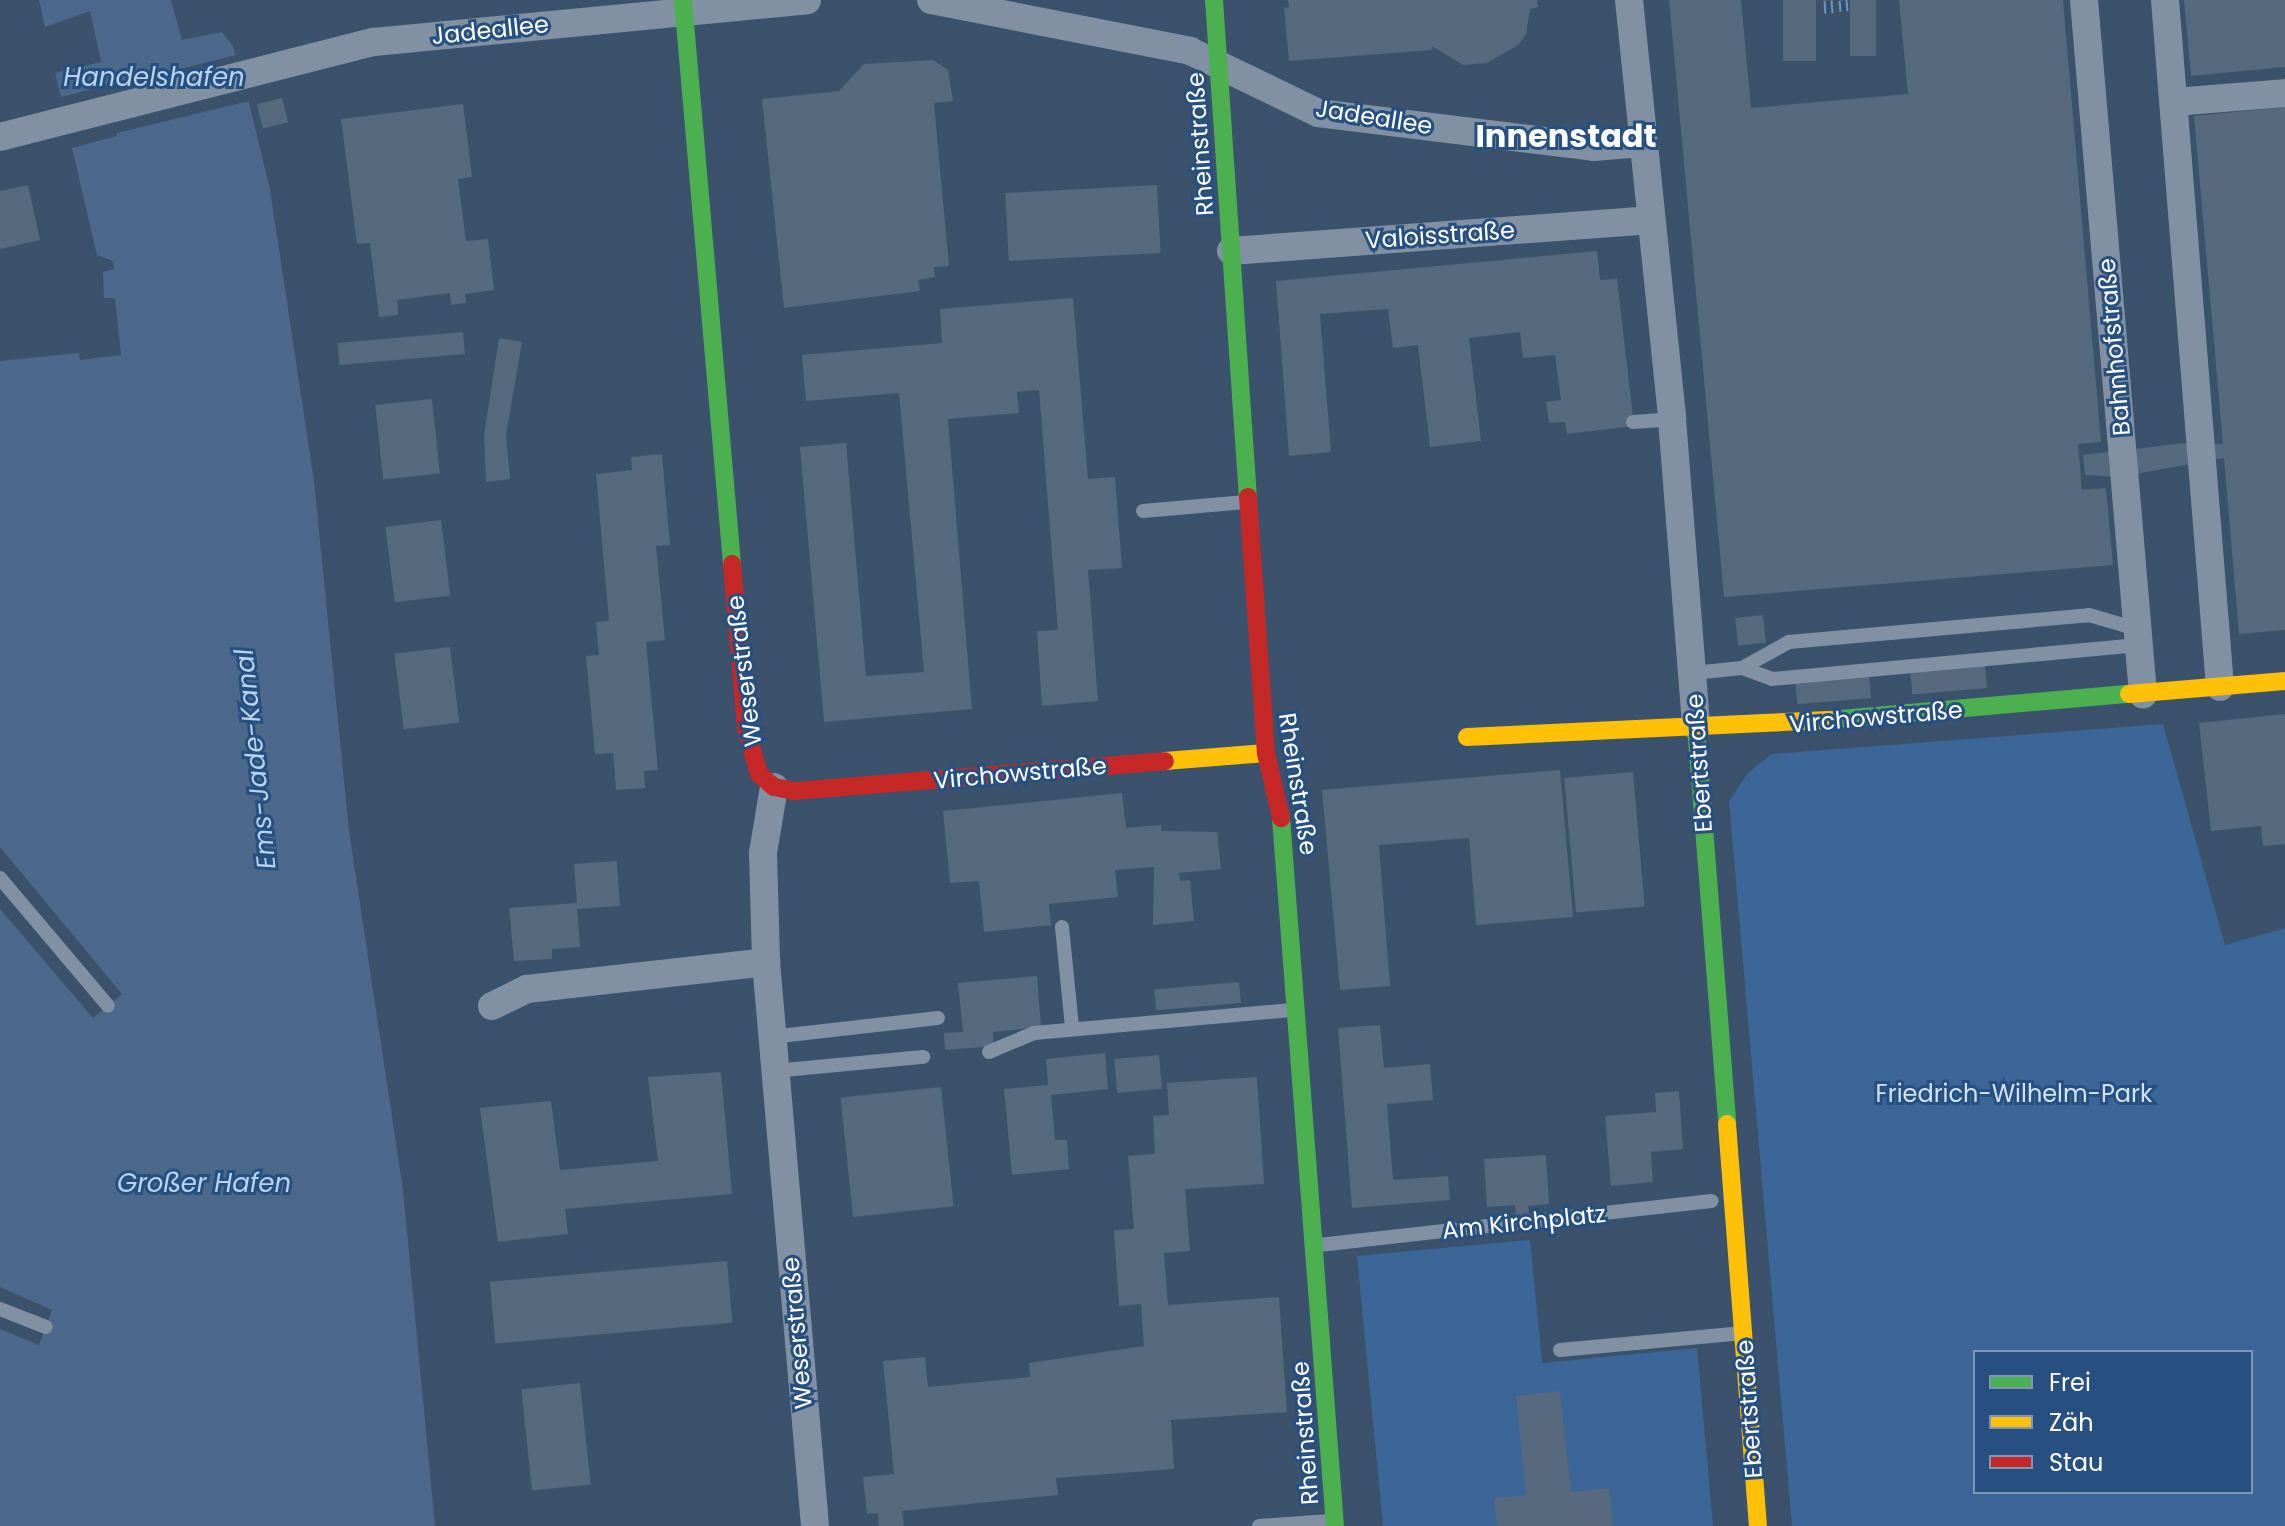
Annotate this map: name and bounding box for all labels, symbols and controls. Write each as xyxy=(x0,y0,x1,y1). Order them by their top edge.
street label: Jadeallee xyxy=(430,10,550,50)
water label: Handelshafen xyxy=(63,62,245,94)
street label: Rheinstraße xyxy=(1181,71,1219,217)
street label: Jadeallee xyxy=(1314,94,1434,140)
district label: Innenstadt xyxy=(1475,117,1657,155)
street label: Valoisstraße xyxy=(1364,215,1516,255)
street label: Bahnhofstraße xyxy=(2092,257,2136,437)
street label: Weserstraße xyxy=(720,594,768,748)
water label: Ems-Jade-Kanal xyxy=(229,647,283,871)
street label: Ebertstraße xyxy=(1680,693,1718,833)
street label: Virchowstraße xyxy=(1788,695,1964,739)
street label: Rheinstraße xyxy=(1273,711,1323,857)
street label: Virchowstraße xyxy=(932,751,1108,795)
park label: Friedrich-Wilhelm-Park xyxy=(1876,1080,2152,1108)
water label: Großer Hafen xyxy=(117,1168,291,1200)
street label: Am Kirchplatz xyxy=(1441,1199,1607,1245)
street label: Weserstraße xyxy=(776,1256,818,1410)
street label: Ebertstraße xyxy=(1730,1339,1768,1479)
legend xyxy=(1973,1350,2253,1494)
street label: Rheinstraße xyxy=(1286,1360,1324,1506)
text: Frei xyxy=(2049,1366,2091,1399)
text: Zäh xyxy=(2049,1406,2094,1439)
text: Stau xyxy=(2049,1446,2103,1479)

